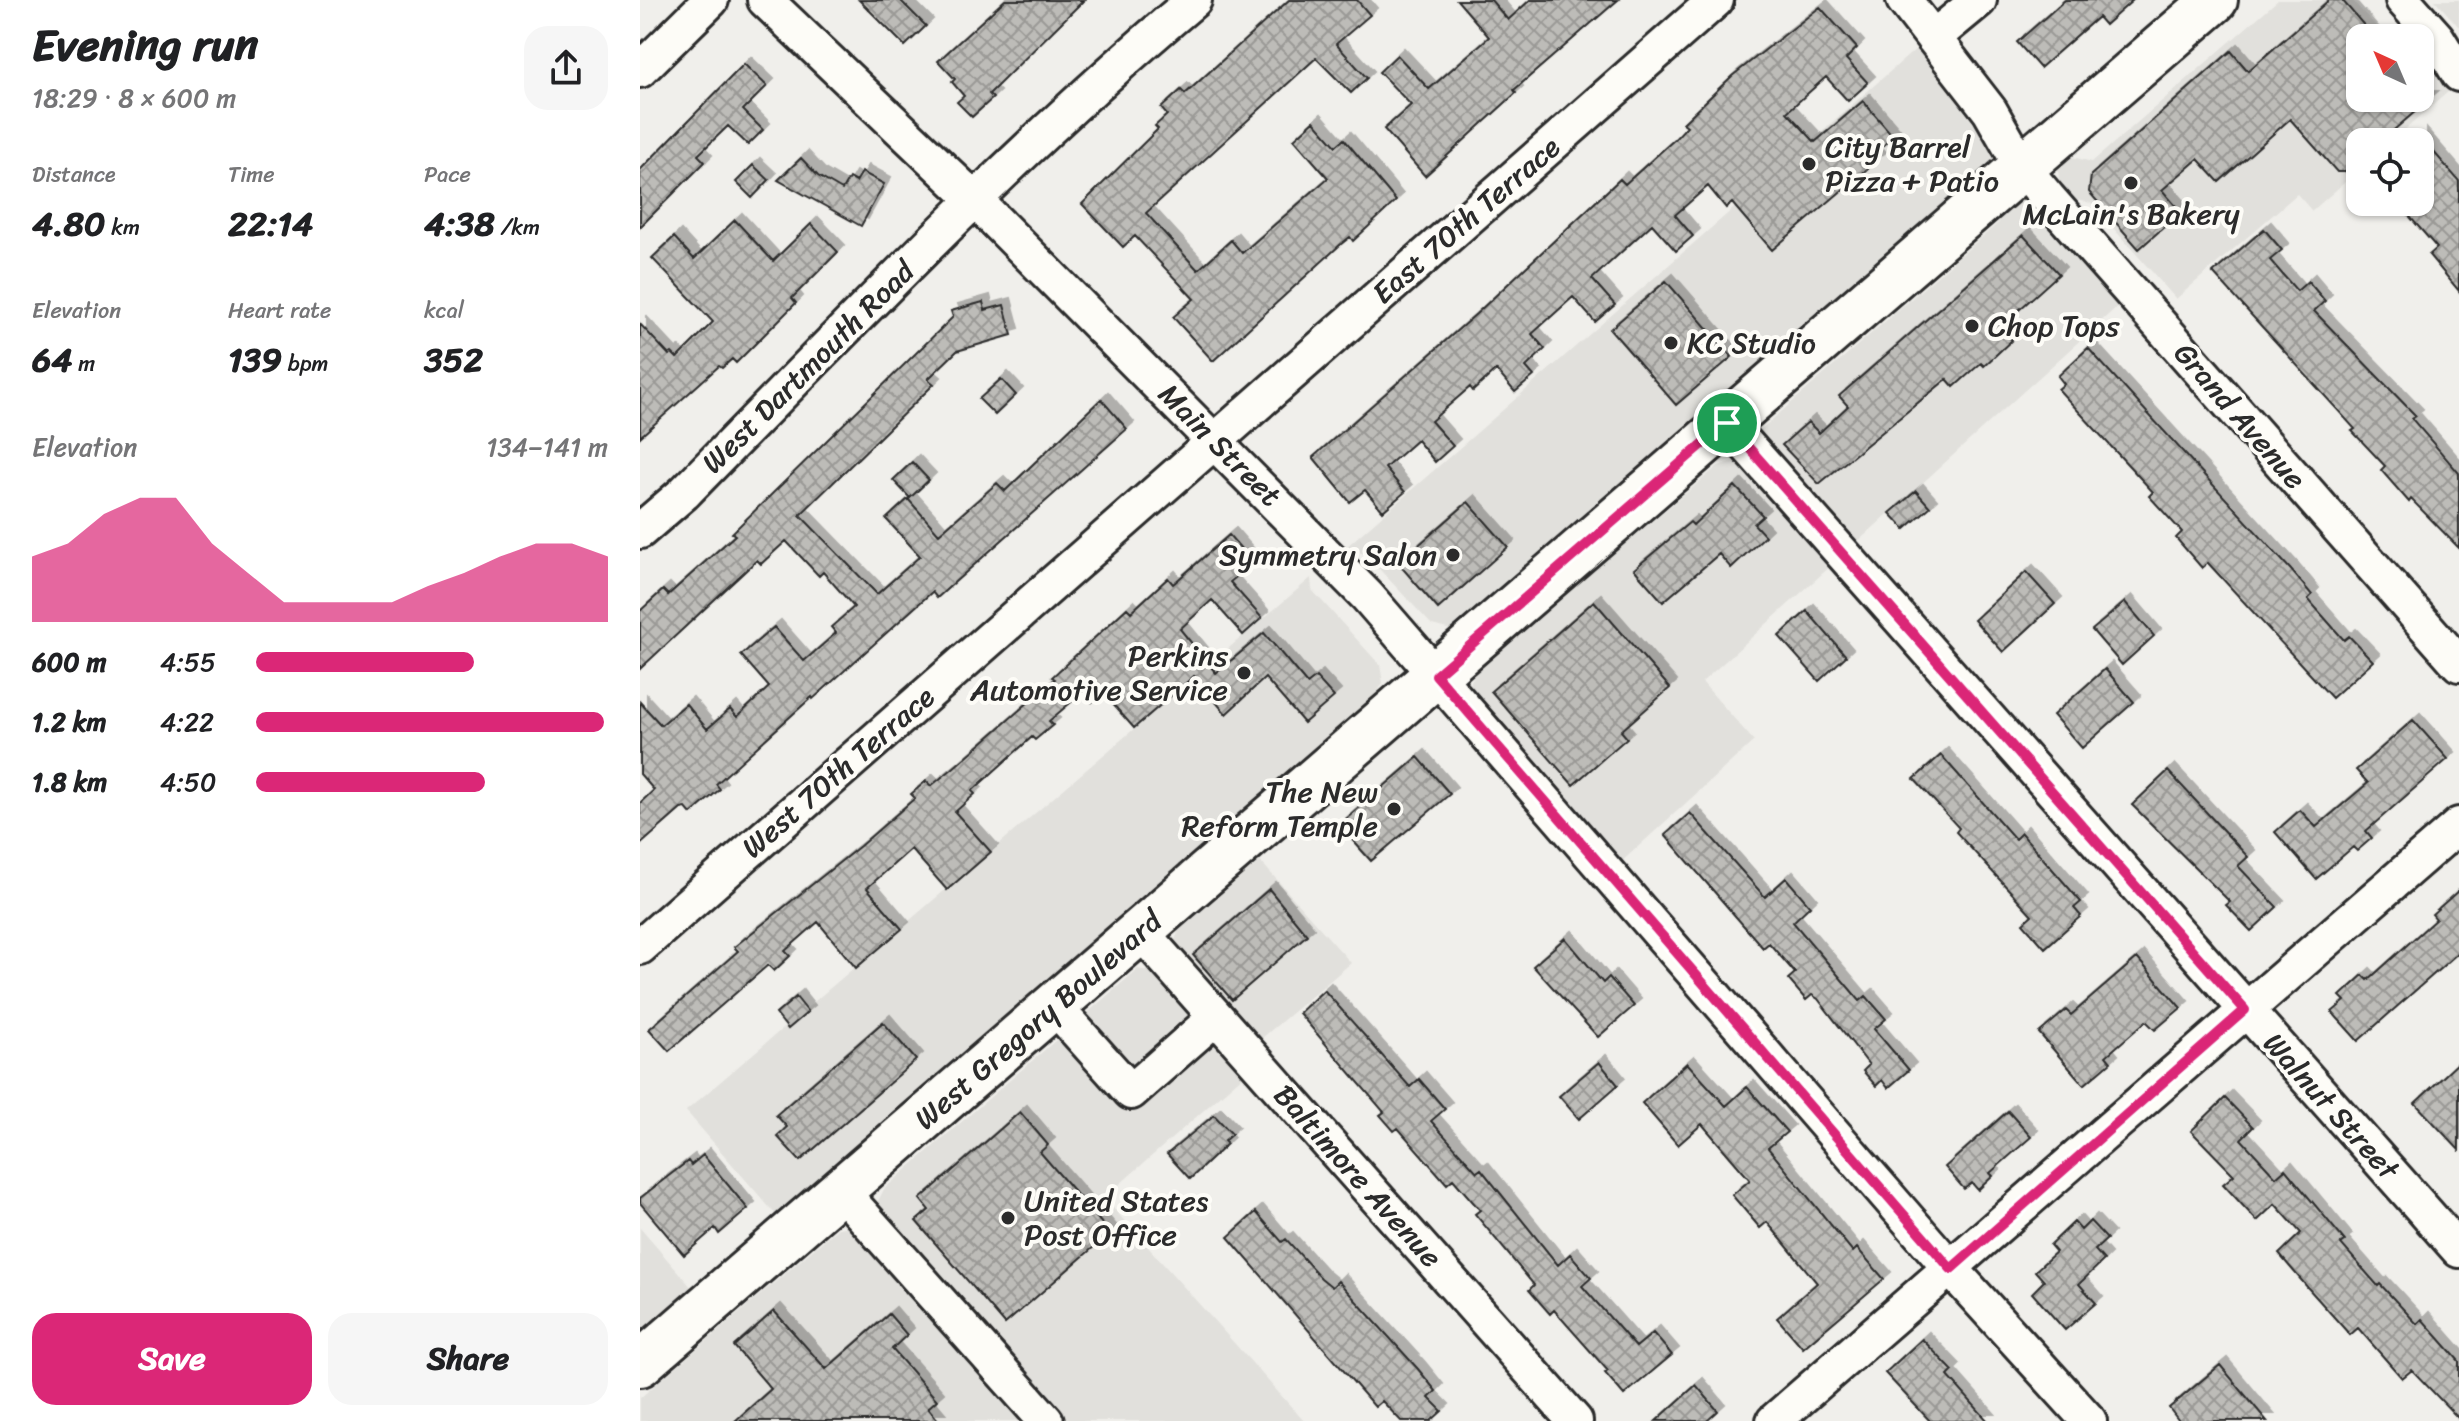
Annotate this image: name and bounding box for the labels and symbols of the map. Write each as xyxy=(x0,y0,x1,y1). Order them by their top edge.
north arrow xyxy=(2346,24,2434,112)
place label: City Barrel Pizza + Patio xyxy=(1825,120,1999,208)
street label: East 70th Terrace xyxy=(1359,122,1573,318)
marker: City Barrel Pizza + Patio xyxy=(1800,155,1818,173)
marker: McLain's Bakery xyxy=(2122,174,2140,192)
place label: McLain's Bakery xyxy=(2022,187,2240,241)
street label: West Dartmouth Road xyxy=(688,245,930,487)
place label: Chop Tops xyxy=(1988,299,2120,353)
place label: KC Studio xyxy=(1687,316,1816,370)
marker: Chop Tops xyxy=(1963,317,1981,335)
street label: Grand Avenue xyxy=(2160,329,2320,503)
marker: KC Studio xyxy=(1662,334,1680,352)
street label: Main Street xyxy=(1145,370,1295,520)
pin xyxy=(1693,389,1761,457)
place label: Symmetry Salon xyxy=(1219,528,1437,582)
marker: Symmetry Salon xyxy=(1444,546,1462,564)
place label: Perkins Automotive Service xyxy=(969,629,1228,717)
marker: Perkins Automotive Service xyxy=(1235,664,1253,682)
street label: West 70th Terrace xyxy=(728,672,948,872)
place label: The New Reform Temple xyxy=(1181,765,1378,853)
marker: The New Reform Temple xyxy=(1385,800,1403,818)
street label: West Gregory Boulevard xyxy=(901,895,1176,1144)
street label: Walnut Street xyxy=(2249,1019,2414,1194)
street label: Baltimore Avenue xyxy=(1260,1071,1456,1281)
place label: United States Post Office xyxy=(1024,1174,1209,1262)
marker: United States Post Office xyxy=(999,1209,1017,1227)

